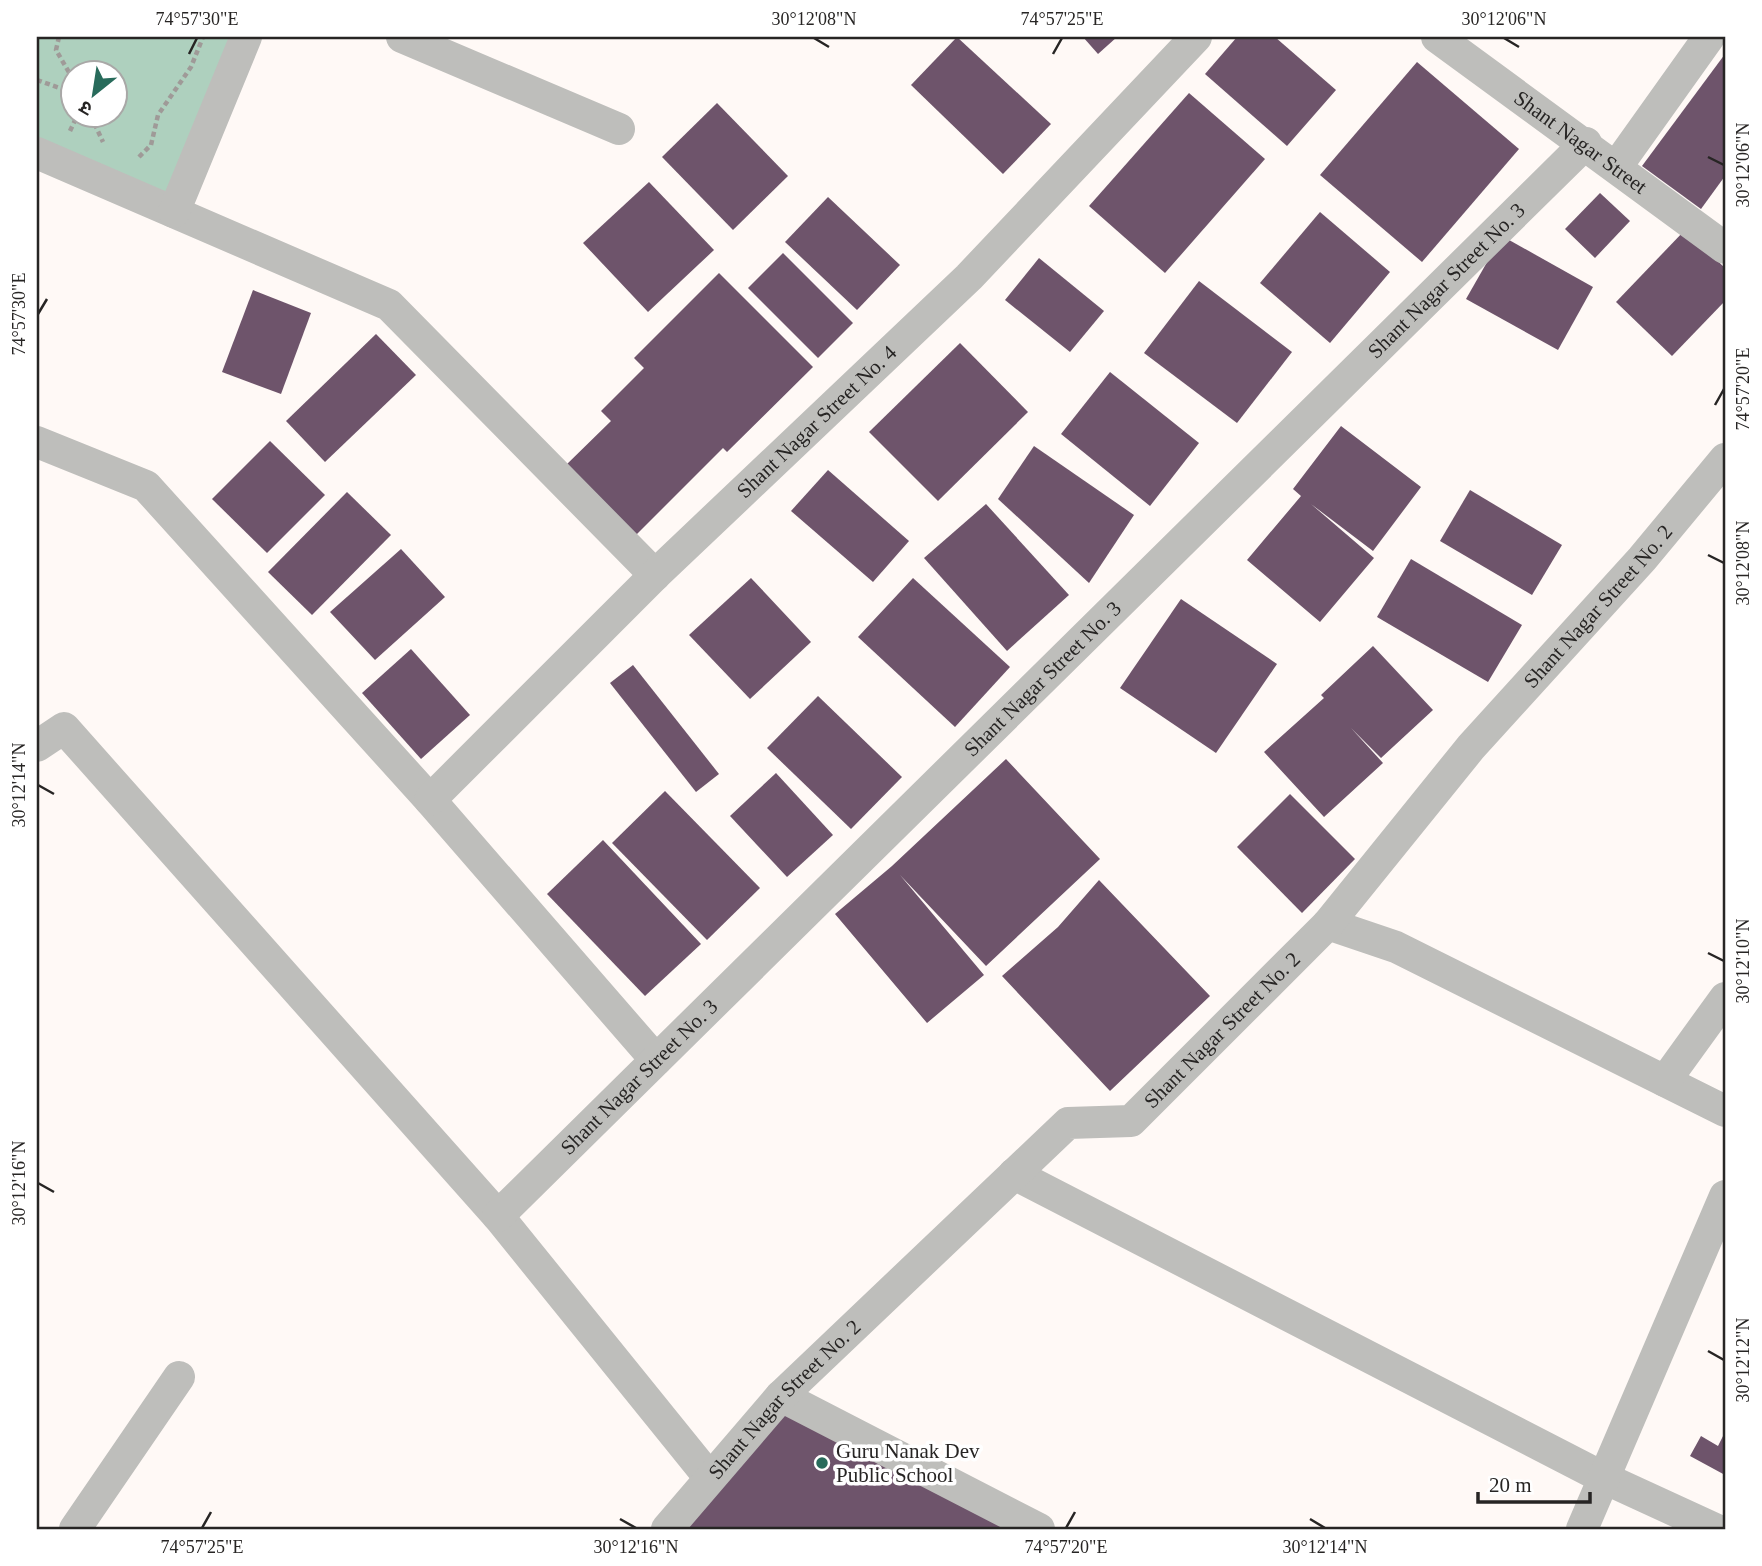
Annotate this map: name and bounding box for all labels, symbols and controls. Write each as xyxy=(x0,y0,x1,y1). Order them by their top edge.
text: 74°57'30"E xyxy=(156,9,238,29)
text: 30°12'08"N xyxy=(772,9,856,29)
text: 74°57'25"E xyxy=(1021,9,1103,29)
text: 30°12'06"N xyxy=(1462,9,1546,29)
north arrow xyxy=(60,60,130,130)
street label: Shant Nagar Street xyxy=(1509,86,1652,199)
text: उ xyxy=(75,96,96,120)
text: 30°12'06"N xyxy=(1733,123,1753,207)
street label: Shant Nagar Street No. 3 xyxy=(1363,198,1530,363)
text: 74°57'30"E xyxy=(9,273,29,355)
street label: Shant Nagar Street No. 4 xyxy=(732,340,902,503)
text: 74°57'20"E xyxy=(1733,348,1753,430)
street label: Shant Nagar Street No. 2 xyxy=(1519,520,1677,693)
text: 30°12'08"N xyxy=(1733,521,1753,605)
street label: Shant Nagar Street No. 3 xyxy=(959,596,1126,761)
text: 30°12'14"N xyxy=(9,743,29,827)
text: 30°12'10"N xyxy=(1733,919,1753,1003)
street label: Shant Nagar Street No. 2 xyxy=(1139,947,1305,1113)
street label: Shant Nagar Street No. 3 xyxy=(556,994,722,1159)
text: 30°12'16"N xyxy=(9,1141,29,1225)
street label: Shant Nagar Street No. 2 xyxy=(703,1315,865,1484)
text: 30°12'12"N xyxy=(1733,1318,1753,1402)
place label: Guru Nanak Dev Public School xyxy=(836,1439,980,1487)
marker: Guru Nanak Dev Public School xyxy=(814,1455,830,1471)
scale bar xyxy=(1478,1461,1590,1505)
text: 20 m xyxy=(1489,1473,1532,1497)
text: 74°57'25"E xyxy=(161,1537,243,1557)
text: 30°12'16"N xyxy=(594,1537,678,1557)
text: 74°57'20"E xyxy=(1025,1537,1107,1557)
text: 30°12'14"N xyxy=(1283,1537,1367,1557)

